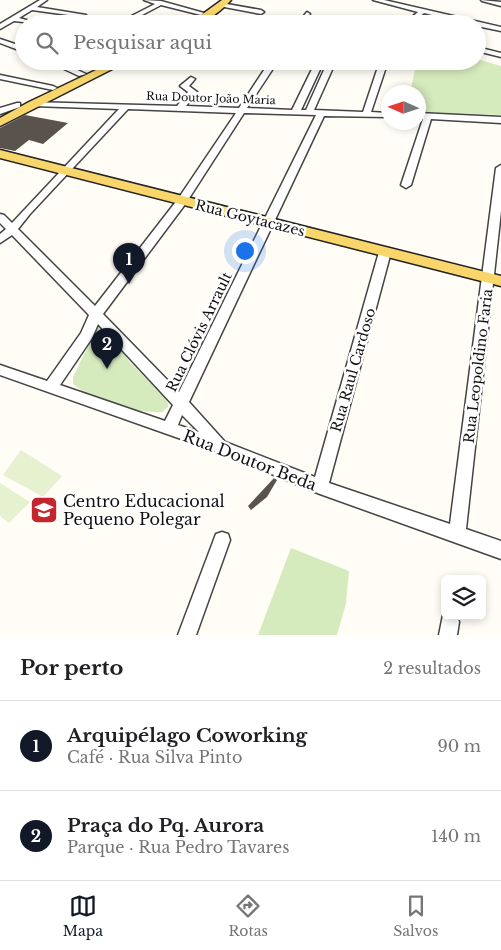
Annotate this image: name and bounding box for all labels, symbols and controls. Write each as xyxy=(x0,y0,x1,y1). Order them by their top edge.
search box xyxy=(15,15,486,70)
icon: search xyxy=(33,29,61,57)
text: Pesquisar aqui xyxy=(73,31,212,54)
north arrow xyxy=(381,85,426,130)
street label: Rua Doutor João Maria xyxy=(146,89,277,107)
street label: Rua Goytacazes xyxy=(193,196,307,240)
your location xyxy=(232,238,258,264)
pin: 1 xyxy=(113,243,145,284)
street label: Rua Clóvis Arrault xyxy=(162,269,236,395)
street label: Rua Leopoldino Faria xyxy=(460,287,496,444)
street label: Rua Raul Cardoso xyxy=(327,306,379,434)
pin: 2 xyxy=(91,328,123,369)
street label: Rua Doutor Beda xyxy=(180,425,320,495)
place label: Centro Educacional Pequeno Polegar xyxy=(63,491,225,529)
school or university icon: Centro Educacional Pequeno Polegar xyxy=(29,495,59,525)
map controls xyxy=(441,575,486,620)
button: layers xyxy=(441,575,486,620)
text: Por perto xyxy=(20,655,123,681)
text: 2 resultados xyxy=(383,658,481,678)
text: Arquipélago Coworking xyxy=(67,724,307,747)
text: 1 xyxy=(33,736,39,756)
text: 90 m xyxy=(438,736,481,756)
text: Café · Rua Silva Pinto xyxy=(67,747,242,767)
text: Praça do Pq. Aurora xyxy=(67,814,264,837)
text: 2 xyxy=(31,826,41,846)
text: 140 m xyxy=(431,826,481,846)
text: Parque · Rua Pedro Tavares xyxy=(67,837,289,857)
tab: Mapa xyxy=(63,892,103,940)
tab: Rotas xyxy=(228,892,268,940)
tab: Salvos xyxy=(393,892,438,940)

